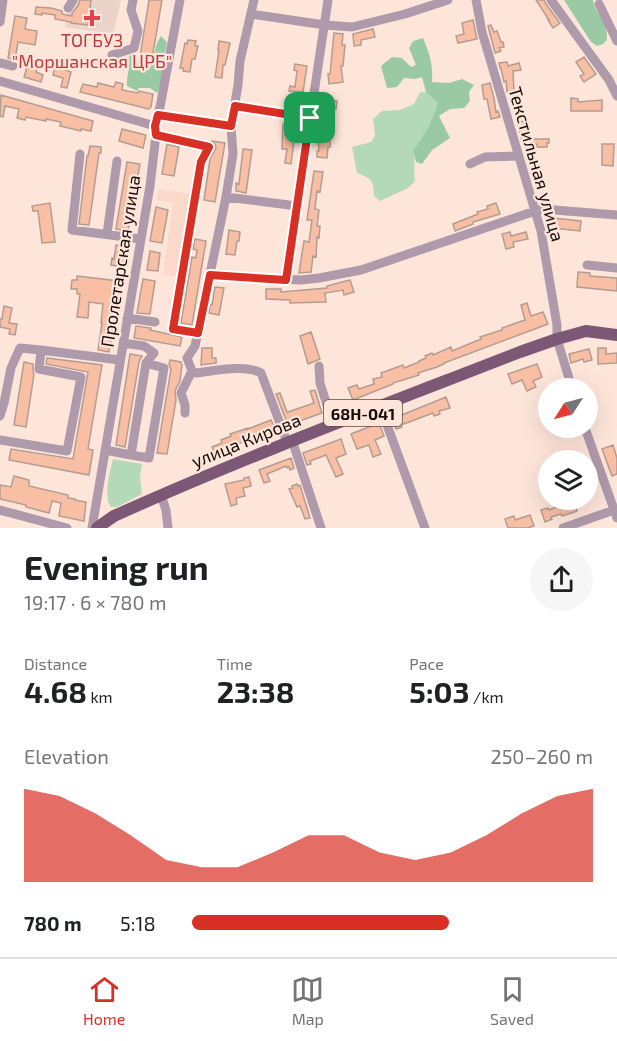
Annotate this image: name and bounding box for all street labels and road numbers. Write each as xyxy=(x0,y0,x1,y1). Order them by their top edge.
street label: Текстильная улица xyxy=(504,84,570,244)
street label: Пролетарская улица xyxy=(96,173,144,349)
road number: 68Н-041 xyxy=(324,400,402,426)
street label: улица Кирова xyxy=(188,408,304,472)

